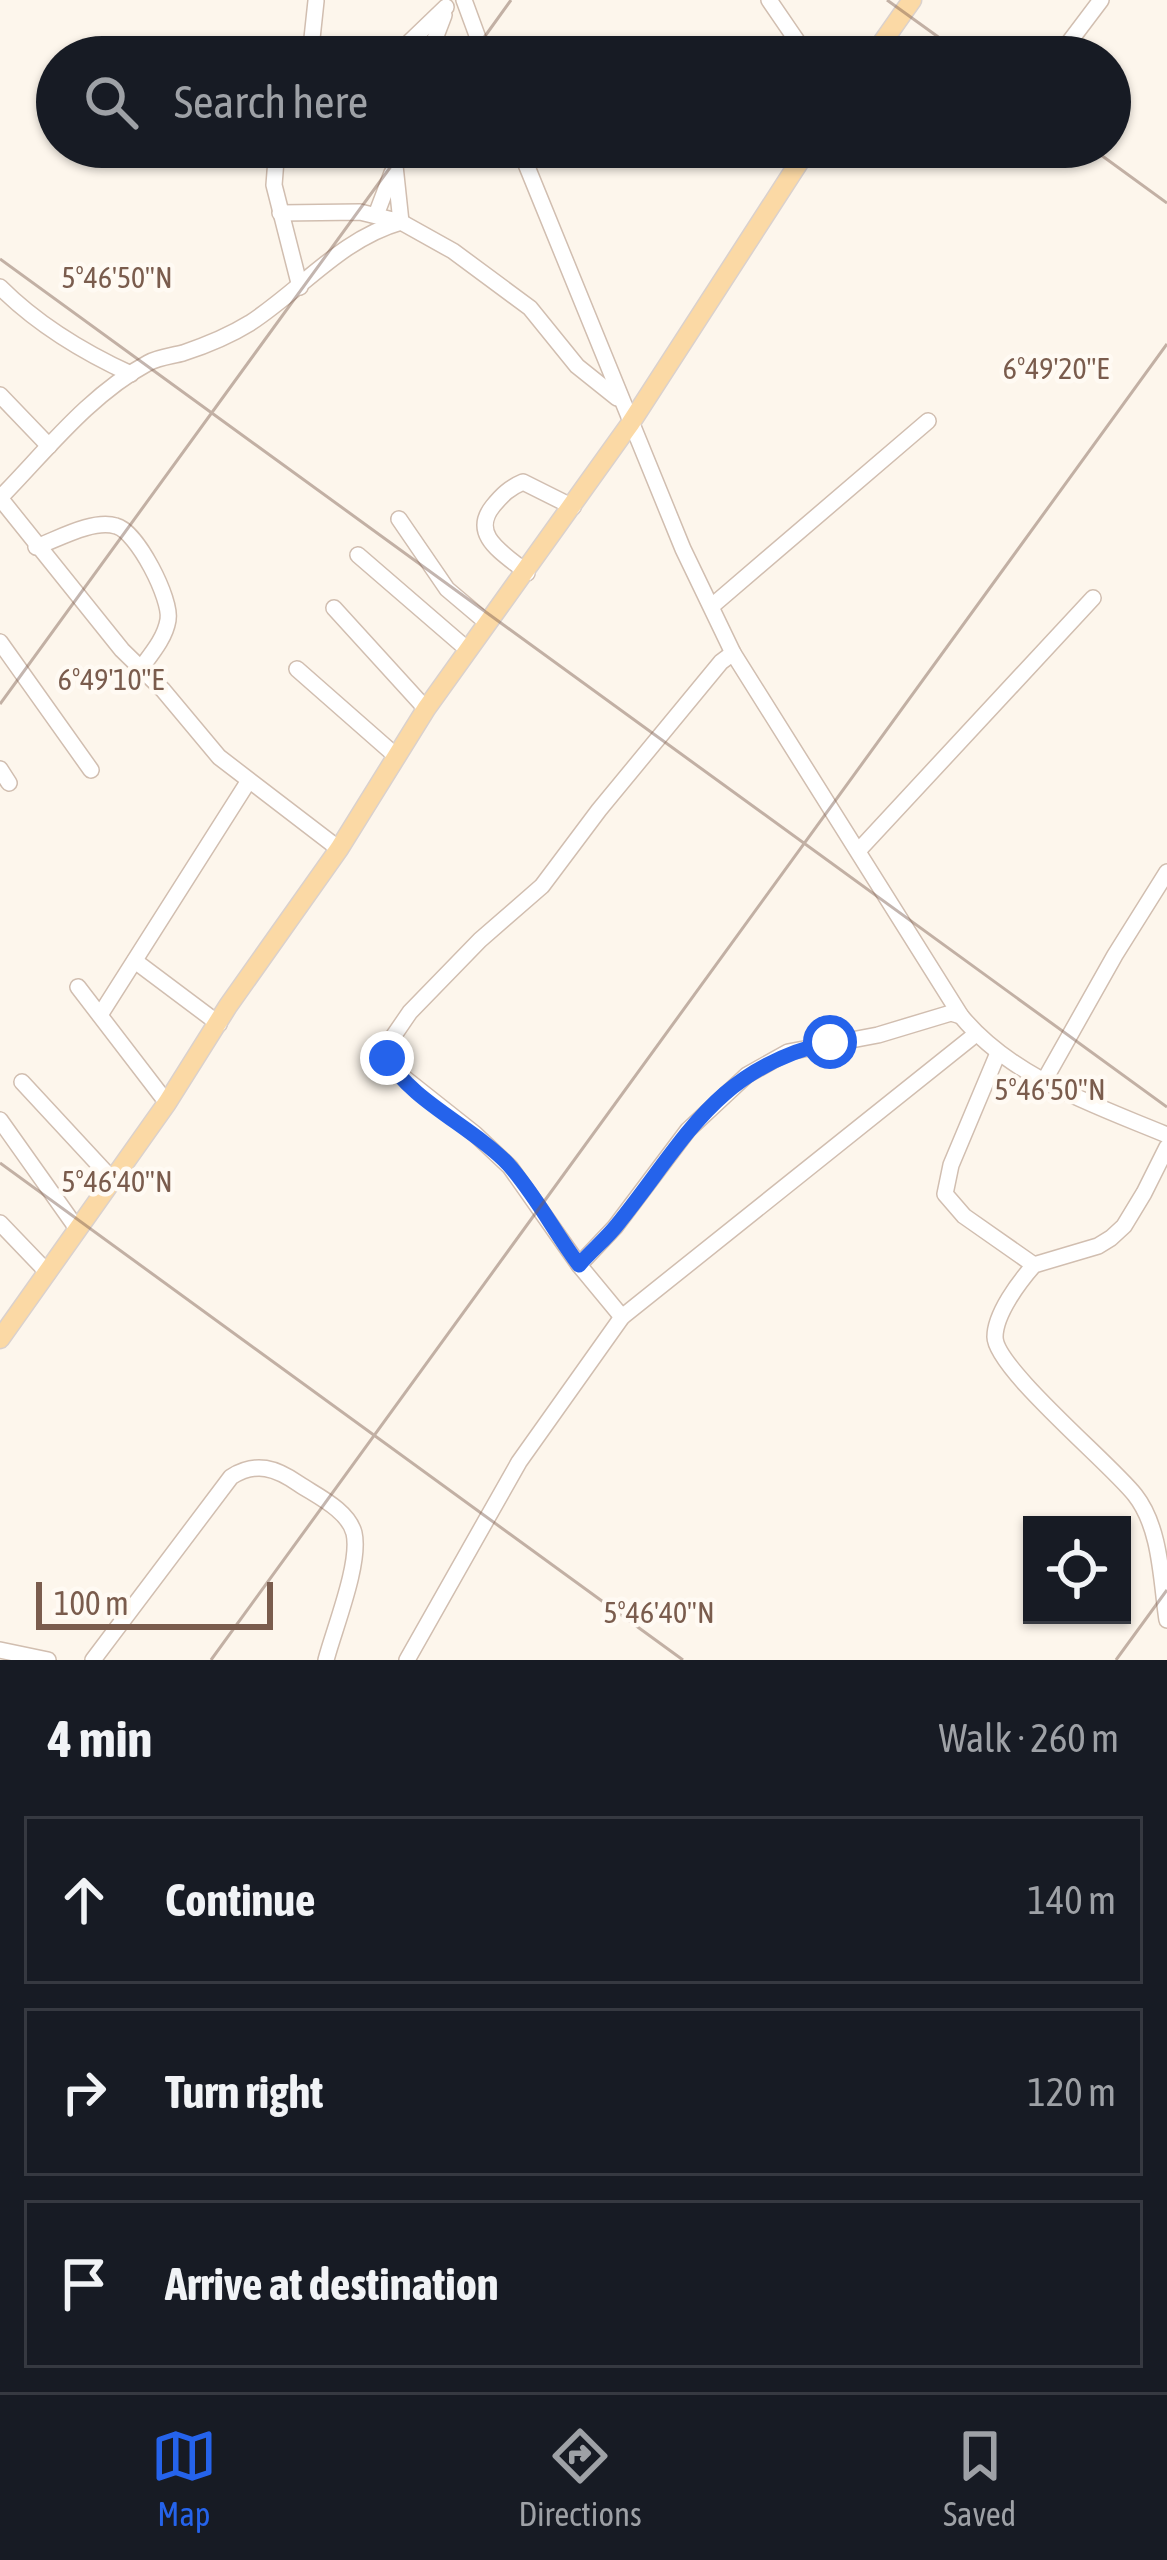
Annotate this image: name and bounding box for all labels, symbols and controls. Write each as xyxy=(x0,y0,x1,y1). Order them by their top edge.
search box xyxy=(36,36,1131,168)
icon: search xyxy=(78,69,144,135)
text: Search here xyxy=(174,76,368,128)
text: 5°46'50"N xyxy=(61,260,173,294)
text: 6°49'20"E xyxy=(1003,351,1109,385)
text: 6°49'10"E xyxy=(58,662,164,696)
route start xyxy=(803,1015,857,1069)
route end xyxy=(360,1031,414,1085)
text: 5°46'50"N xyxy=(994,1072,1106,1106)
text: 5°46'40"N xyxy=(61,1164,173,1198)
map controls xyxy=(1023,1516,1131,1624)
button: locate xyxy=(1023,1516,1131,1624)
scale bar xyxy=(36,1576,273,1629)
text: 100 m xyxy=(54,1584,129,1622)
text: 5°46'40"N xyxy=(603,1595,715,1629)
text: 4 min xyxy=(48,1709,152,1768)
text: Walk · 260 m xyxy=(939,1716,1119,1760)
icon: ahead xyxy=(51,1867,117,1933)
text: Continue xyxy=(165,1874,316,1926)
text: 140 m xyxy=(1028,1878,1116,1922)
icon: right xyxy=(51,2059,117,2125)
text: Turn right xyxy=(165,2066,323,2118)
text: 120 m xyxy=(1028,2070,1116,2114)
icon: arrive xyxy=(51,2251,117,2317)
text: Arrive at destination xyxy=(165,2258,499,2310)
tab: Map xyxy=(151,2423,217,2533)
tab: Directions xyxy=(518,2423,642,2533)
tab: Saved xyxy=(943,2423,1016,2533)

